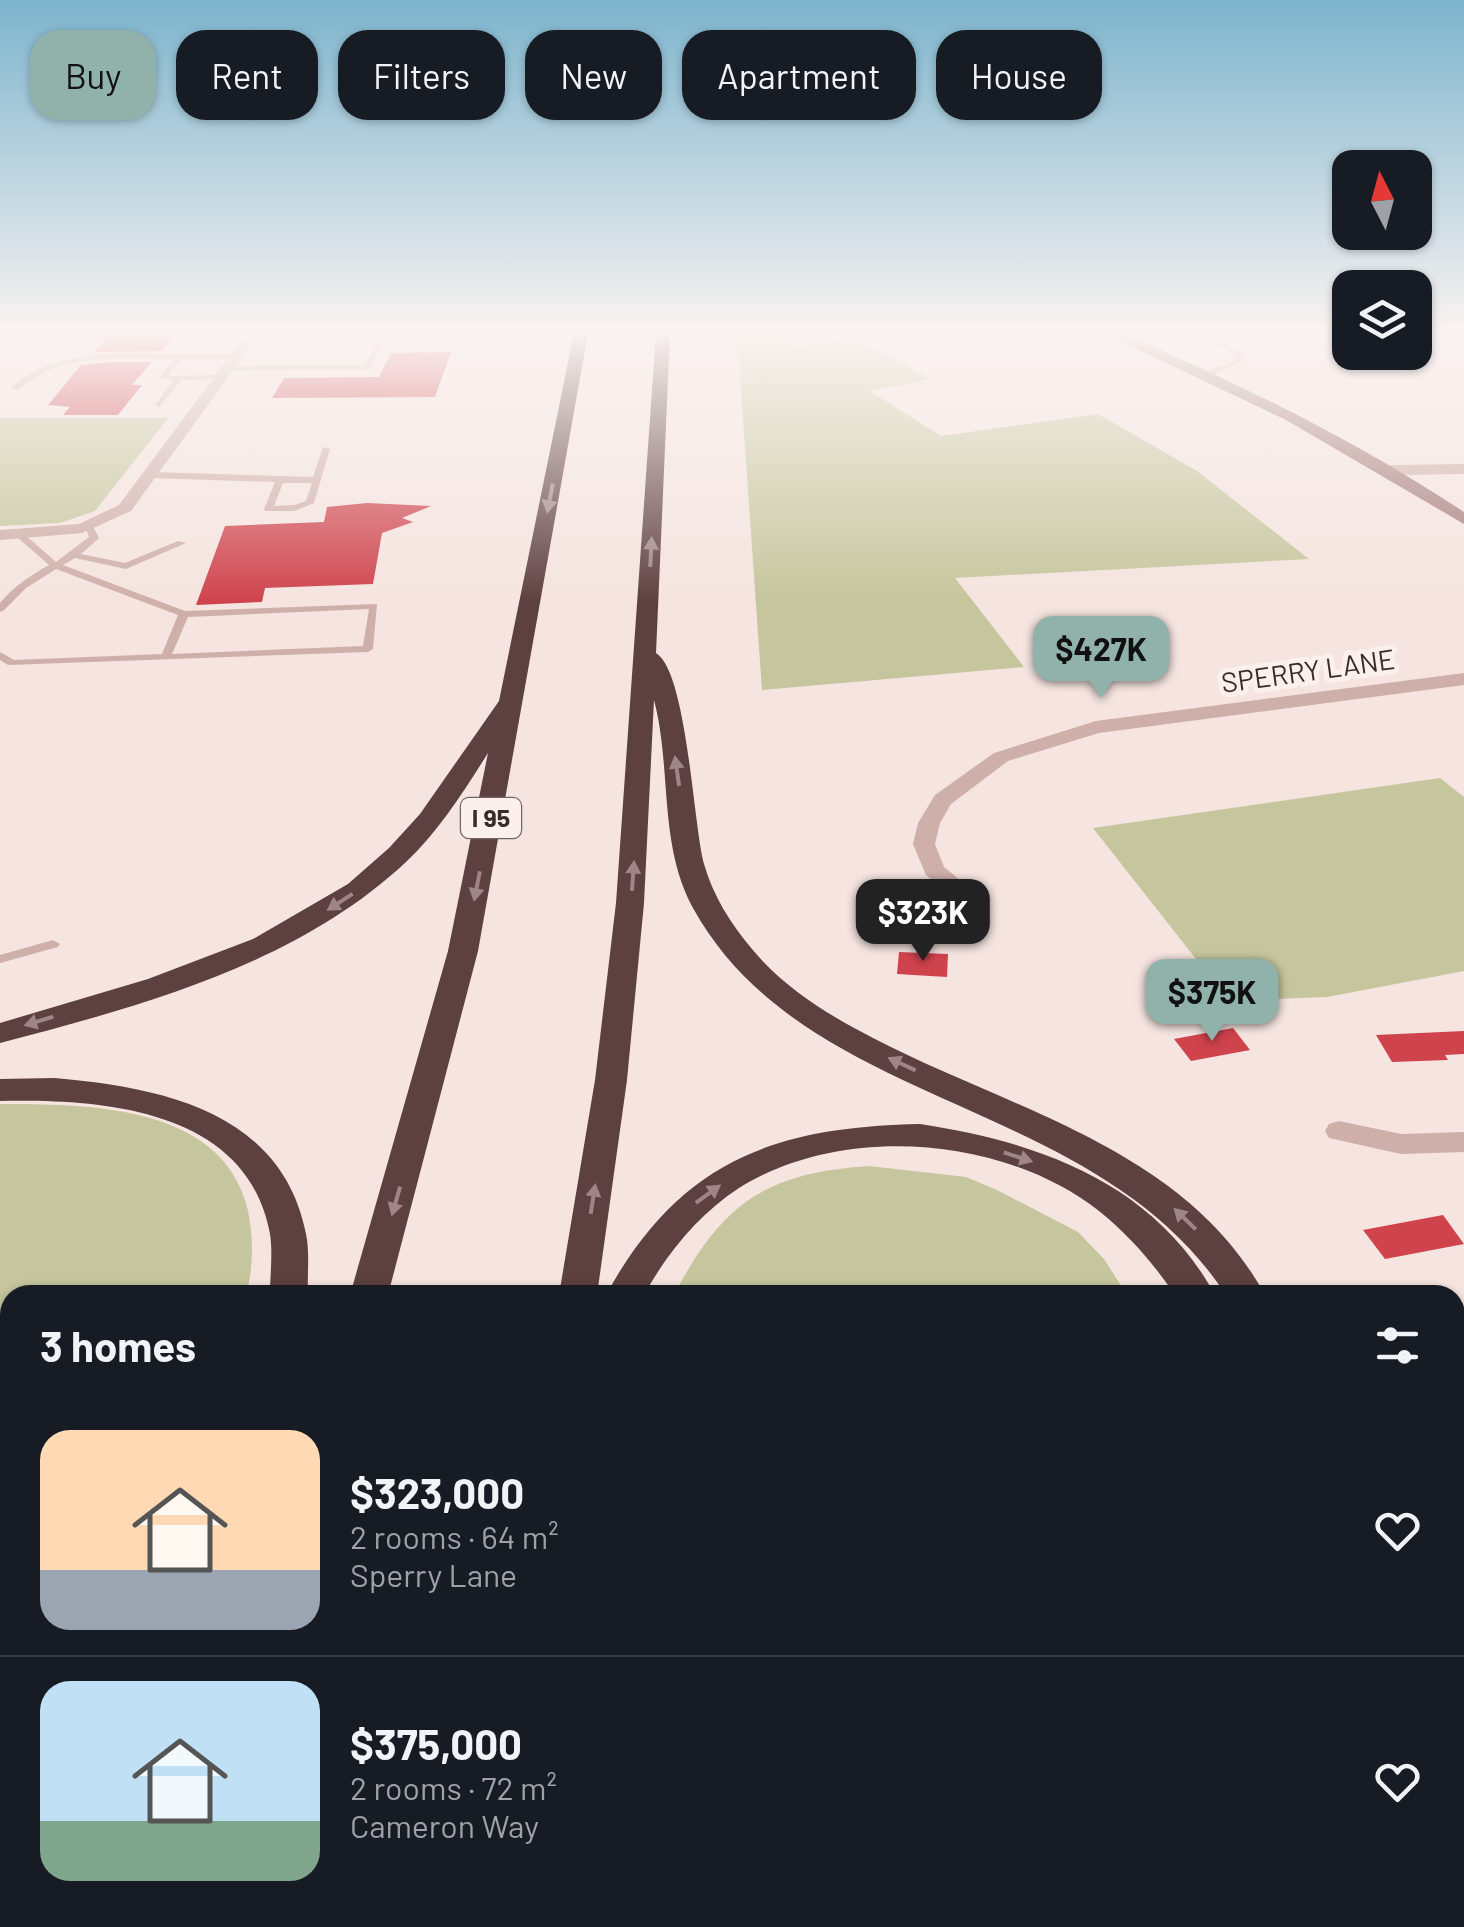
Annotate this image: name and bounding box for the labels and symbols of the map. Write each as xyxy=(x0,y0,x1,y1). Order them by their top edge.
north arrow xyxy=(1332,150,1432,250)
one-way arrow xyxy=(542,483,557,514)
one-way arrow xyxy=(643,535,659,567)
pin: $427K xyxy=(1031,616,1171,701)
street label: SPERRY LANE xyxy=(1219,641,1397,699)
one-way arrow xyxy=(669,754,685,786)
road number: I 95 xyxy=(461,798,521,838)
one-way arrow xyxy=(625,860,641,892)
one-way arrow xyxy=(469,871,485,902)
pin: $323K xyxy=(853,879,993,964)
one-way arrow xyxy=(327,892,354,910)
pin: $375K xyxy=(1142,959,1282,1044)
one-way arrow xyxy=(24,1014,54,1029)
one-way arrow xyxy=(887,1055,916,1072)
one-way arrow xyxy=(1004,1150,1034,1165)
one-way arrow xyxy=(586,1182,601,1214)
one-way arrow xyxy=(695,1184,721,1204)
one-way arrow xyxy=(388,1186,403,1217)
one-way arrow xyxy=(1173,1208,1197,1231)

